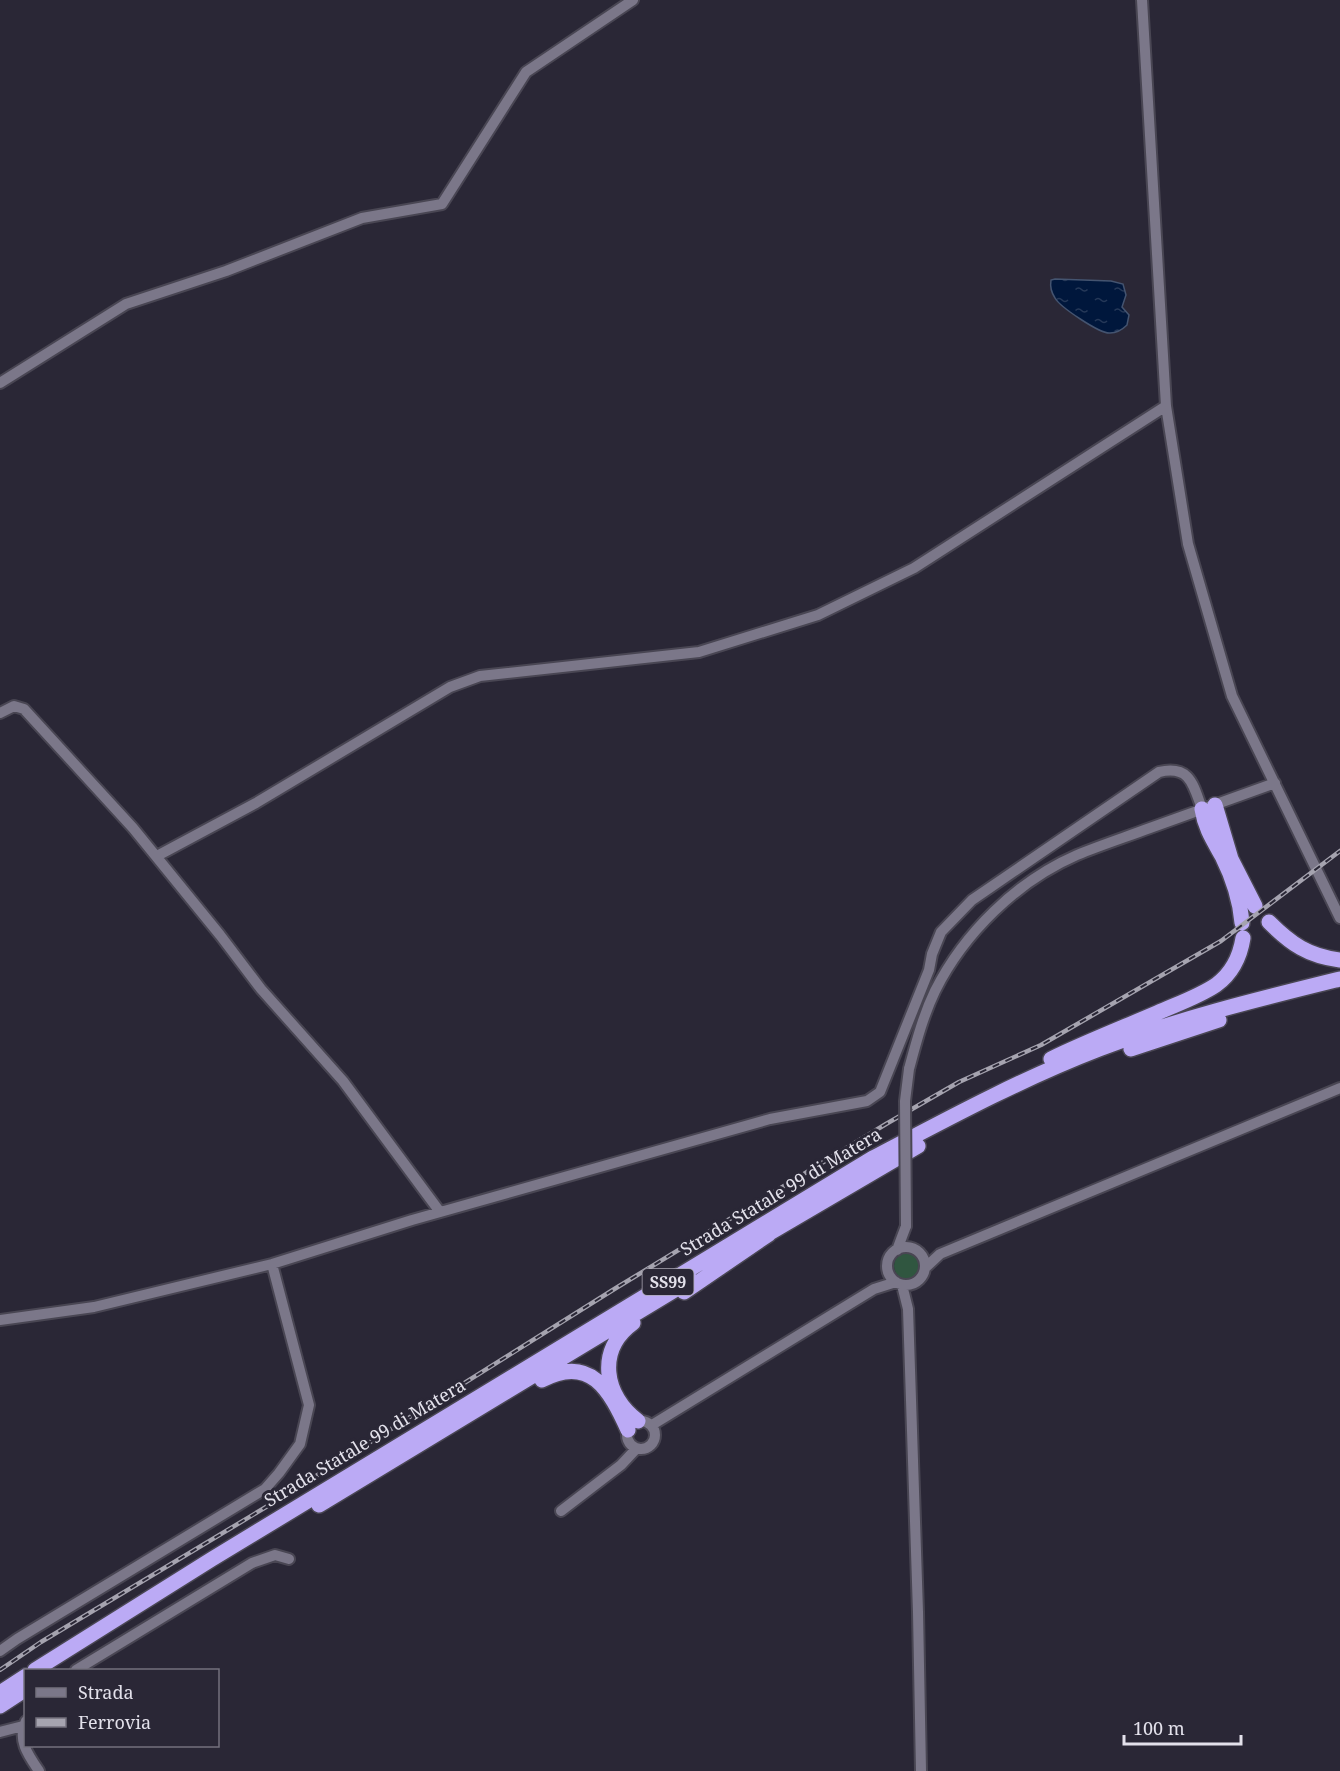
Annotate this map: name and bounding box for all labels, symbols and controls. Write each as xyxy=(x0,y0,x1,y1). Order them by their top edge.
street label: Strada Statale 99 di Matera xyxy=(676,1122,885,1261)
road number: SS99 xyxy=(642,1269,694,1295)
street label: Strada Statale 99 di Matera xyxy=(260,1373,469,1512)
legend xyxy=(24,1669,219,1747)
text: Strada xyxy=(78,1680,134,1704)
scale bar xyxy=(1124,1708,1241,1746)
text: Ferrovia xyxy=(78,1710,151,1734)
text: 100 m xyxy=(1133,1716,1185,1740)

